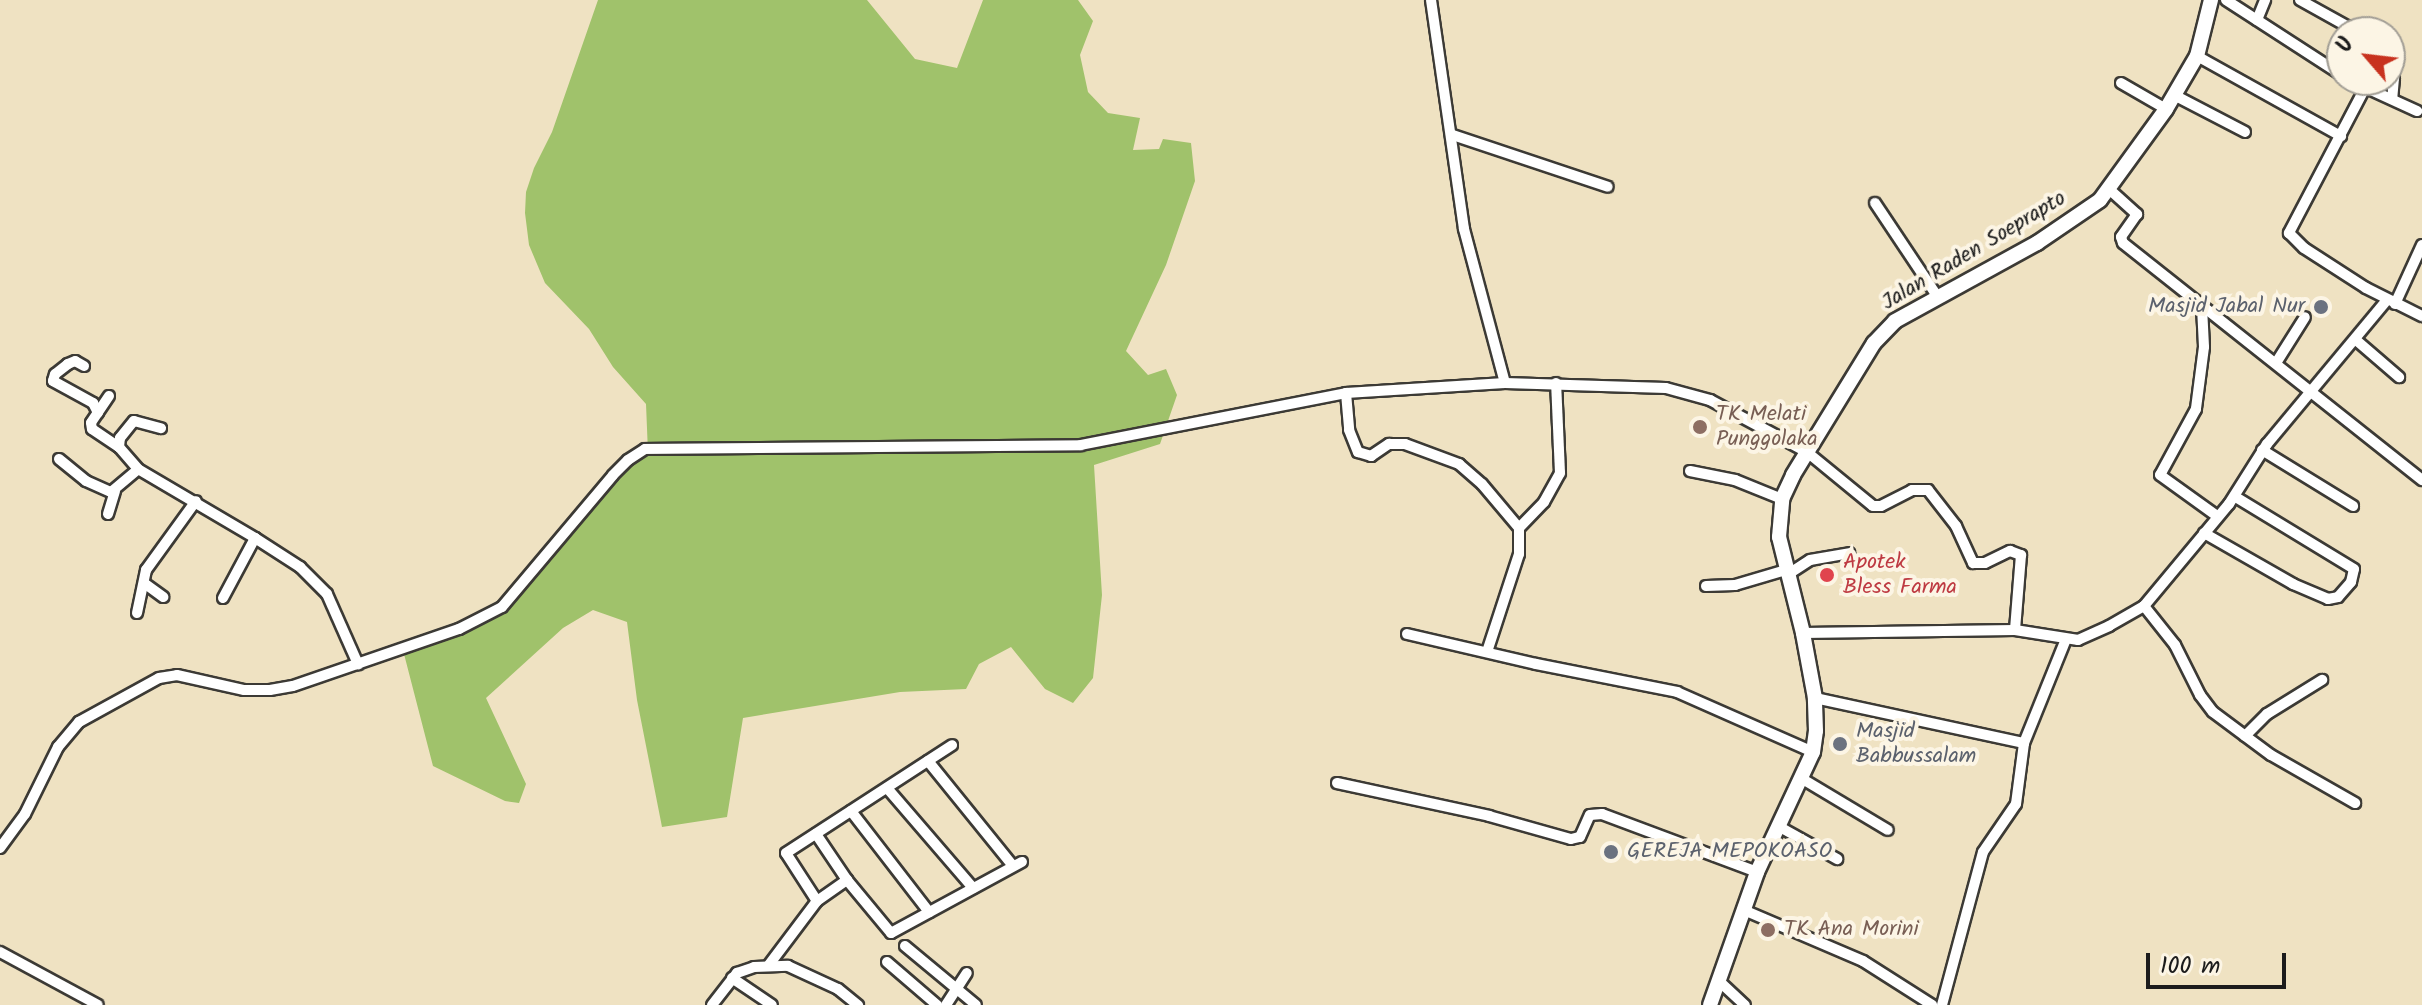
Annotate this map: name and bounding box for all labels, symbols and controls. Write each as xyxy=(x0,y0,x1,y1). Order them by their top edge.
north arrow xyxy=(2326,16,2406,96)
text: U xyxy=(2328,31,2365,59)
street label: Jalan Raden Soeprapto xyxy=(1877,186,2071,316)
place label: Masjid Jabal Nur xyxy=(2148,294,2305,320)
marker: Masjid Jabal Nur xyxy=(2312,298,2330,316)
place label: TK Melati Punggolaka xyxy=(1716,401,1817,452)
marker: TK Melati Punggolaka xyxy=(1691,418,1709,436)
place label: Apotek Bless Farma xyxy=(1843,549,1957,600)
marker: Apotek Bless Farma xyxy=(1818,566,1836,584)
place label: Masjid Babbussalam xyxy=(1856,718,1976,770)
marker: Masjid Babbussalam xyxy=(1831,735,1849,753)
place label: GEREJA MEPOKOASO xyxy=(1627,839,1832,865)
marker: GEREJA MEPOKOASO xyxy=(1602,843,1620,861)
place label: TK Ana Morini xyxy=(1784,917,1919,943)
marker: TK Ana Morini xyxy=(1759,921,1777,939)
scale bar xyxy=(2150,937,2290,987)
text: 100 m xyxy=(2160,947,2220,986)

